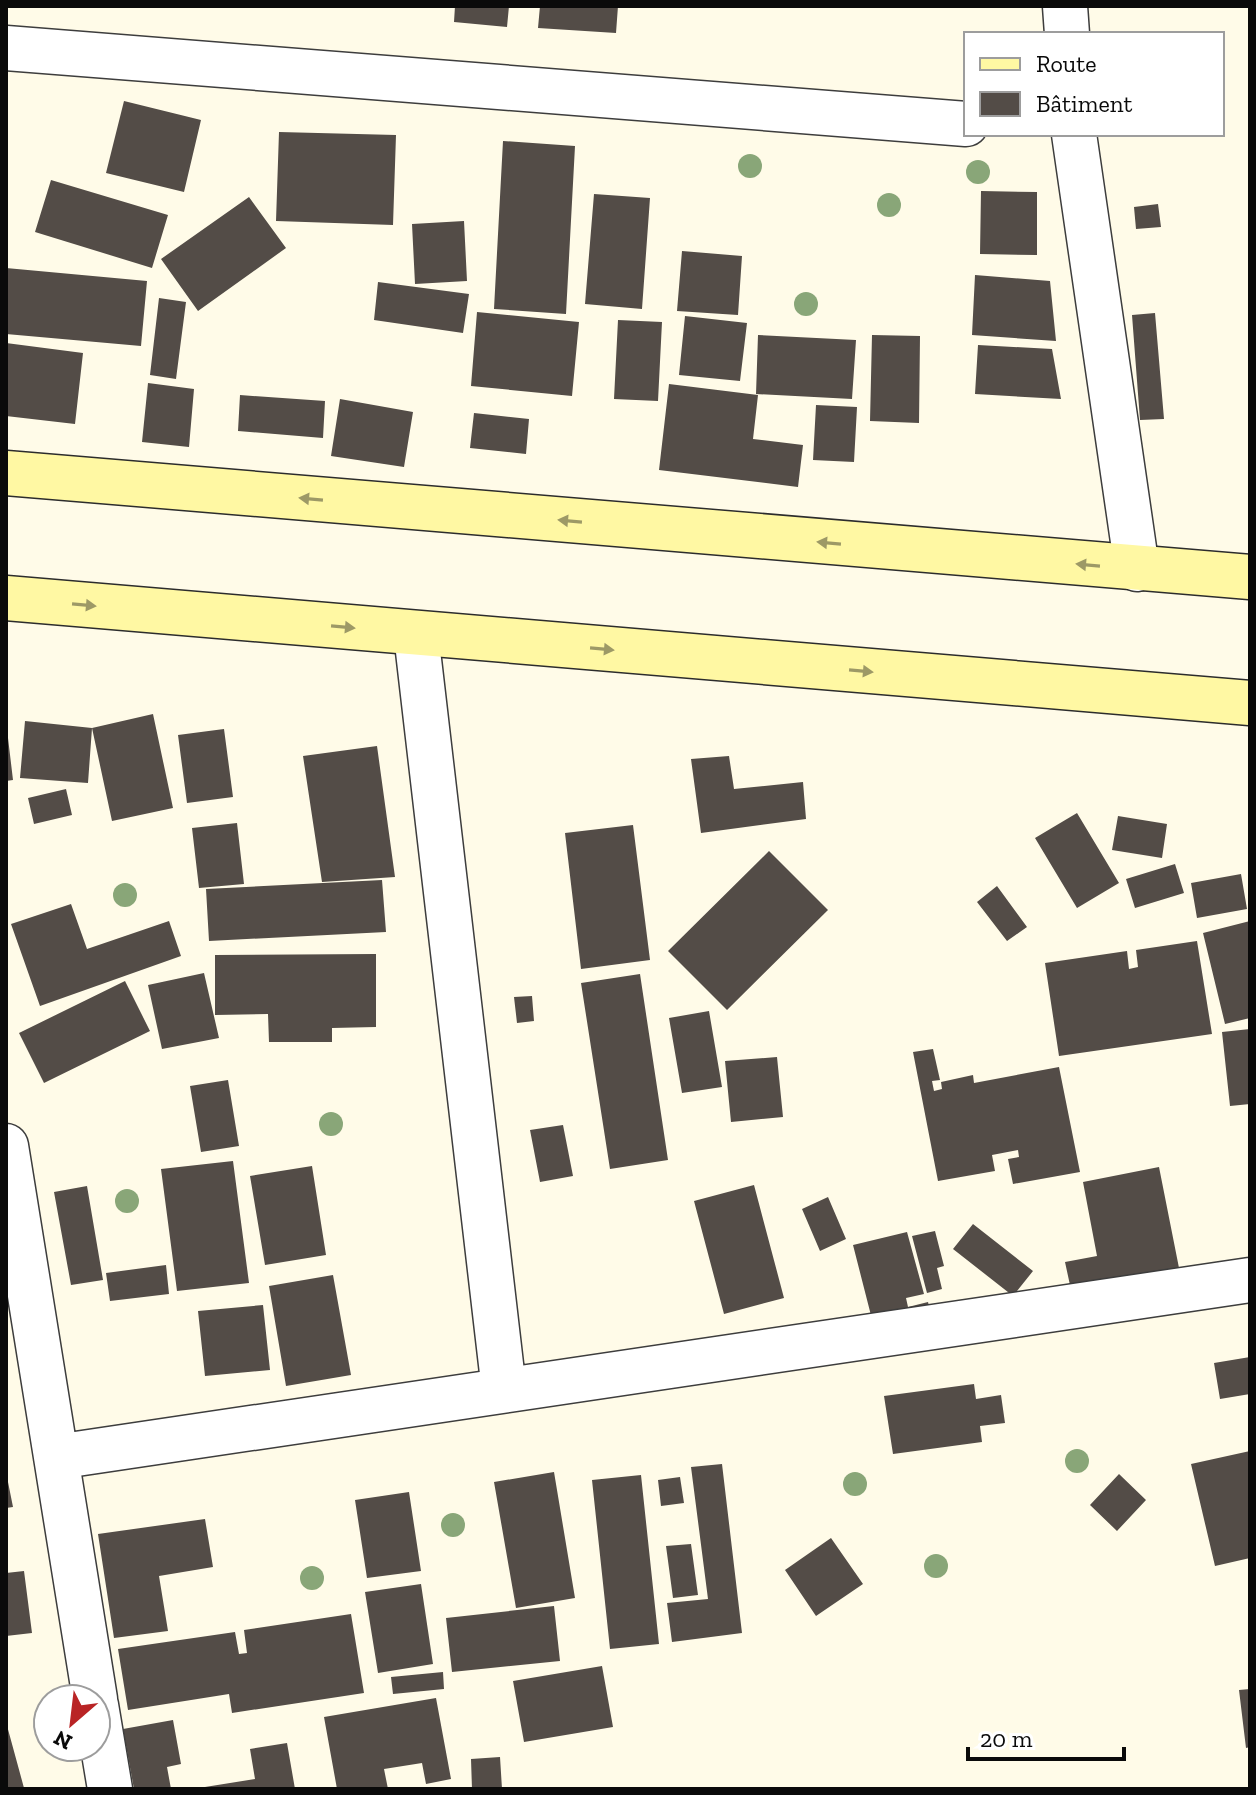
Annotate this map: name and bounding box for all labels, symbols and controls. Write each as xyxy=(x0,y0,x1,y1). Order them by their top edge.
legend xyxy=(964,32,1224,136)
text: Route xyxy=(1036,49,1096,78)
text: Bâtiment xyxy=(1036,89,1132,118)
one-way arrow xyxy=(298,492,323,505)
one-way arrow xyxy=(557,514,582,527)
one-way arrow xyxy=(816,536,841,549)
one-way arrow xyxy=(1076,558,1101,571)
one-way arrow xyxy=(72,599,97,612)
one-way arrow xyxy=(331,621,356,634)
one-way arrow xyxy=(590,643,615,656)
one-way arrow xyxy=(849,665,874,678)
north arrow xyxy=(32,1683,112,1763)
scale bar xyxy=(968,1711,1124,1761)
text: N xyxy=(49,1724,77,1756)
text: 20 m xyxy=(980,1724,1033,1753)

